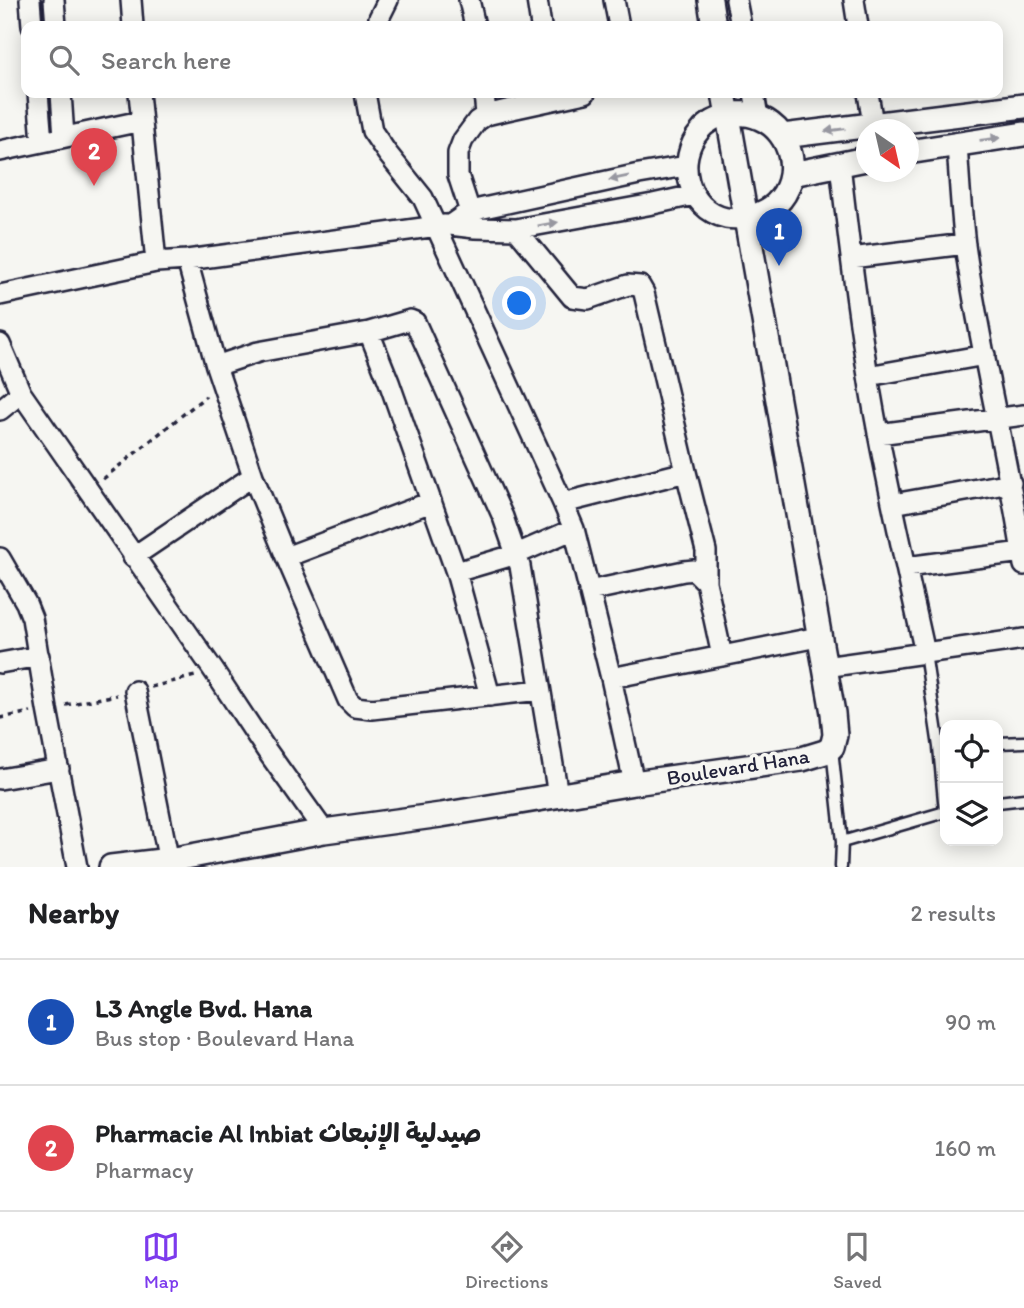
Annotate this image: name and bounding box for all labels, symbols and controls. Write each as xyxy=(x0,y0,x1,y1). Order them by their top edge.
search box xyxy=(21,21,1003,98)
icon: search xyxy=(45,41,83,79)
text: Search here xyxy=(101,44,231,76)
north arrow xyxy=(856,119,919,182)
one-way arrow xyxy=(824,125,846,136)
pin: 2 xyxy=(71,128,117,186)
one-way arrow xyxy=(980,133,1002,144)
one-way arrow xyxy=(608,173,630,184)
pin: 1 xyxy=(756,208,802,266)
one-way arrow xyxy=(537,218,559,229)
your location xyxy=(502,286,536,320)
map controls xyxy=(940,720,1003,846)
button: locate xyxy=(940,720,1003,783)
street label: Boulevard Hana xyxy=(665,743,811,790)
button: layers xyxy=(940,783,1003,846)
text: Nearby xyxy=(28,894,119,931)
text: 2 results xyxy=(910,899,996,927)
text: L3 Angle Bvd. Hana xyxy=(95,992,312,1024)
text: 1 xyxy=(46,1008,56,1036)
text: 90 m xyxy=(945,1008,996,1036)
text: Bus stop · Boulevard Hana xyxy=(95,1024,354,1052)
text: Pharmacie Al Inbiat صيدلية الإنبعاث xyxy=(95,1117,481,1149)
text: 2 xyxy=(45,1134,57,1162)
text: 160 m xyxy=(934,1134,996,1162)
text: Pharmacy xyxy=(95,1156,193,1184)
tab: Map xyxy=(142,1228,180,1293)
tab: Directions xyxy=(465,1228,549,1293)
tab: Saved xyxy=(833,1228,882,1293)

